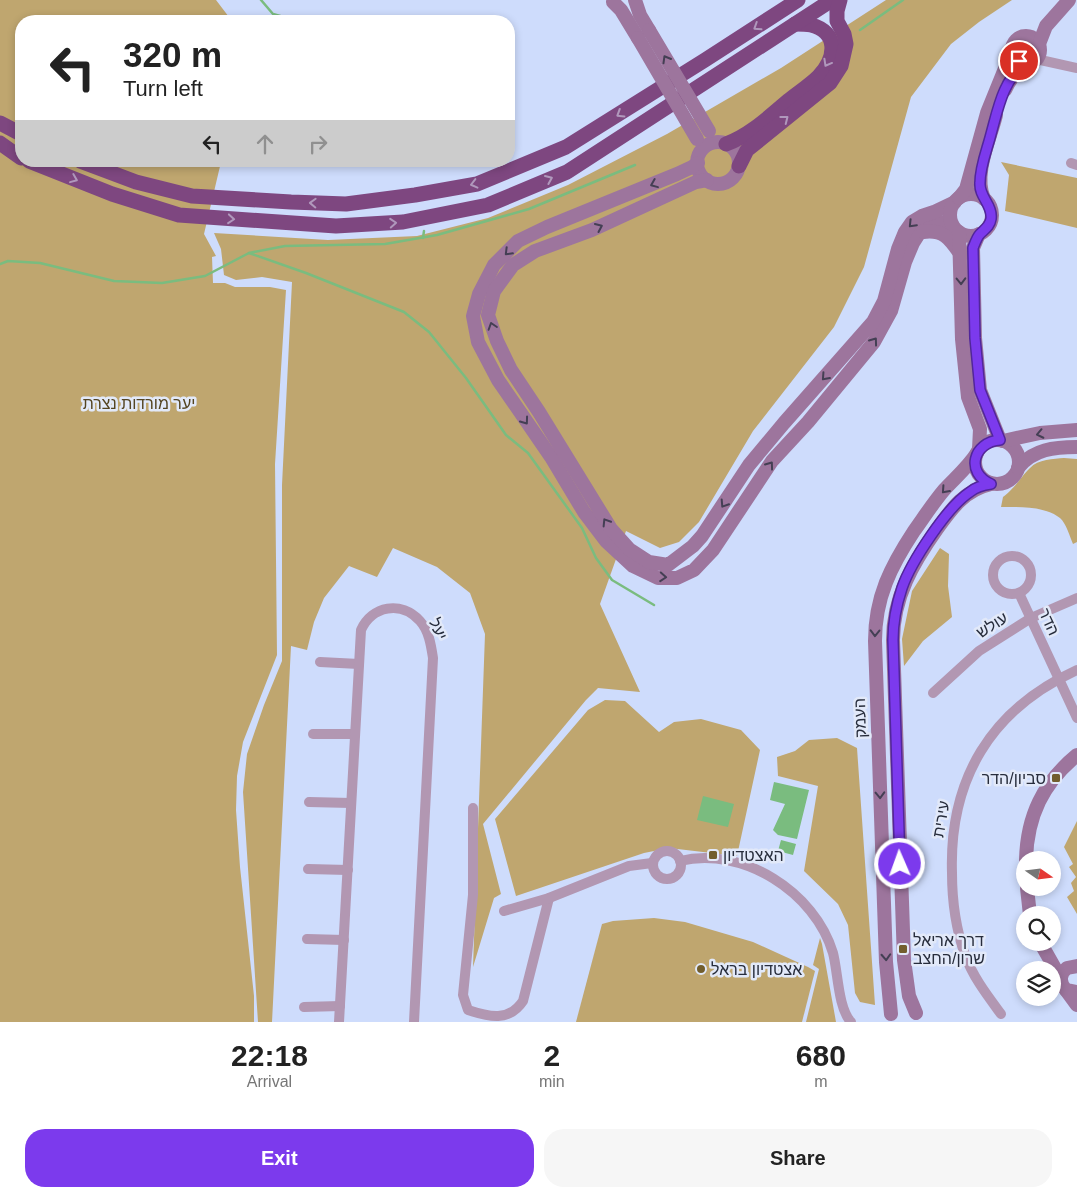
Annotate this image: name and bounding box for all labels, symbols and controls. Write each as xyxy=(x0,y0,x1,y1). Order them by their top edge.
one-way arrow xyxy=(753,21,763,30)
icon: left xyxy=(40,35,105,100)
text: 320 m xyxy=(123,35,222,74)
pin xyxy=(998,40,1040,82)
icon: arrive xyxy=(1005,47,1033,75)
one-way arrow xyxy=(663,55,673,64)
one-way arrow xyxy=(823,58,833,67)
text: Turn left xyxy=(123,76,203,101)
one-way arrow xyxy=(616,107,625,117)
one-way arrow xyxy=(779,117,788,125)
icon: left xyxy=(198,130,226,158)
icon: ahead xyxy=(251,130,279,158)
icon: right xyxy=(304,130,332,158)
one-way arrow xyxy=(69,173,78,184)
one-way arrow xyxy=(544,175,552,185)
one-way arrow xyxy=(650,177,659,188)
one-way arrow xyxy=(469,178,478,189)
one-way arrow xyxy=(309,198,316,208)
one-way arrow xyxy=(227,213,235,224)
one-way arrow xyxy=(389,217,397,228)
one-way arrow xyxy=(909,218,918,227)
one-way arrow xyxy=(594,222,603,233)
one-way arrow xyxy=(504,246,513,255)
one-way arrow xyxy=(956,278,966,285)
one-way arrow xyxy=(487,322,497,331)
one-way arrow xyxy=(868,337,877,347)
one-way arrow xyxy=(822,372,831,381)
park label: יער מורדות נצרת xyxy=(83,395,195,412)
one-way arrow xyxy=(519,415,528,425)
one-way arrow xyxy=(1035,428,1044,439)
one-way arrow xyxy=(764,462,772,471)
one-way arrow xyxy=(942,484,951,493)
one-way arrow xyxy=(720,499,730,508)
one-way arrow xyxy=(603,518,612,527)
one-way arrow xyxy=(660,572,668,583)
street label: הדר xyxy=(1035,606,1063,638)
street label: עולש xyxy=(973,609,1011,641)
street label: יעל xyxy=(426,615,450,643)
one-way arrow xyxy=(870,629,880,637)
street label: העמק xyxy=(851,698,869,738)
place label: סביון/הדר xyxy=(982,770,1046,787)
marker: סביון/הדר xyxy=(1050,772,1062,784)
one-way arrow xyxy=(875,791,886,799)
street label: עירית xyxy=(929,799,953,839)
position arrow xyxy=(873,837,925,889)
place label: האצטדיון xyxy=(723,847,784,864)
marker: האצטדיון xyxy=(707,849,719,861)
north arrow xyxy=(1016,851,1061,896)
map controls xyxy=(1016,851,1061,1006)
button: search xyxy=(1016,906,1061,951)
place label: דרך אריאל שרון/החצב xyxy=(913,932,985,967)
marker: דרך אריאל שרון/החצב xyxy=(897,943,909,955)
one-way arrow xyxy=(881,954,891,962)
place label: אצטדיון בראל xyxy=(711,961,802,978)
button: layers xyxy=(1016,961,1061,1006)
marker: אצטדיון בראל xyxy=(695,963,707,975)
text: 22:18 xyxy=(231,1039,308,1072)
text: 2 xyxy=(543,1039,560,1072)
text: 680 xyxy=(796,1039,846,1072)
text: Arrival xyxy=(247,1073,292,1090)
text: min xyxy=(539,1073,565,1090)
text: m xyxy=(814,1073,827,1090)
button: Exit xyxy=(25,1129,534,1187)
button: Share xyxy=(544,1129,1052,1187)

